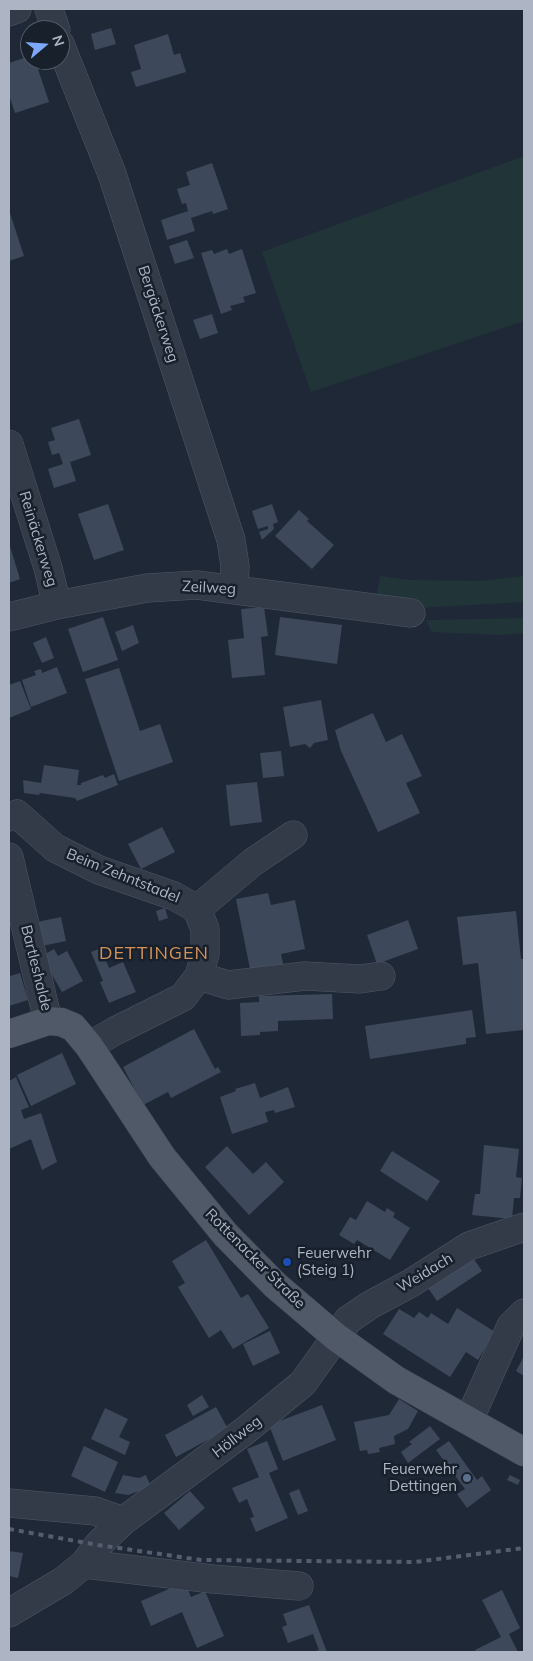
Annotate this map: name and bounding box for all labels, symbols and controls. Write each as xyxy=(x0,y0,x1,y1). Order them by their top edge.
north arrow xyxy=(20,20,70,70)
text: N xyxy=(48,33,69,48)
street label: Bergäckerweg xyxy=(134,263,182,365)
street label: Reinäckerweg xyxy=(15,489,61,589)
street label: Zeilweg xyxy=(181,578,237,598)
street label: Beim Zehntstadel xyxy=(64,845,182,907)
street label: Bartleshalde xyxy=(17,923,55,1013)
district label: DETTINGEN xyxy=(98,943,210,965)
street label: Rottenacker Straße xyxy=(201,1205,309,1313)
place label: Feuerwehr (Steig 1) xyxy=(297,1244,371,1279)
street label: Weidach xyxy=(394,1249,456,1297)
marker: Feuerwehr (Steig 1) xyxy=(281,1256,293,1268)
street label: Höllweg xyxy=(209,1412,265,1462)
place label: Feuerwehr Dettingen xyxy=(383,1460,457,1495)
marker: Feuerwehr Dettingen xyxy=(461,1472,473,1484)

